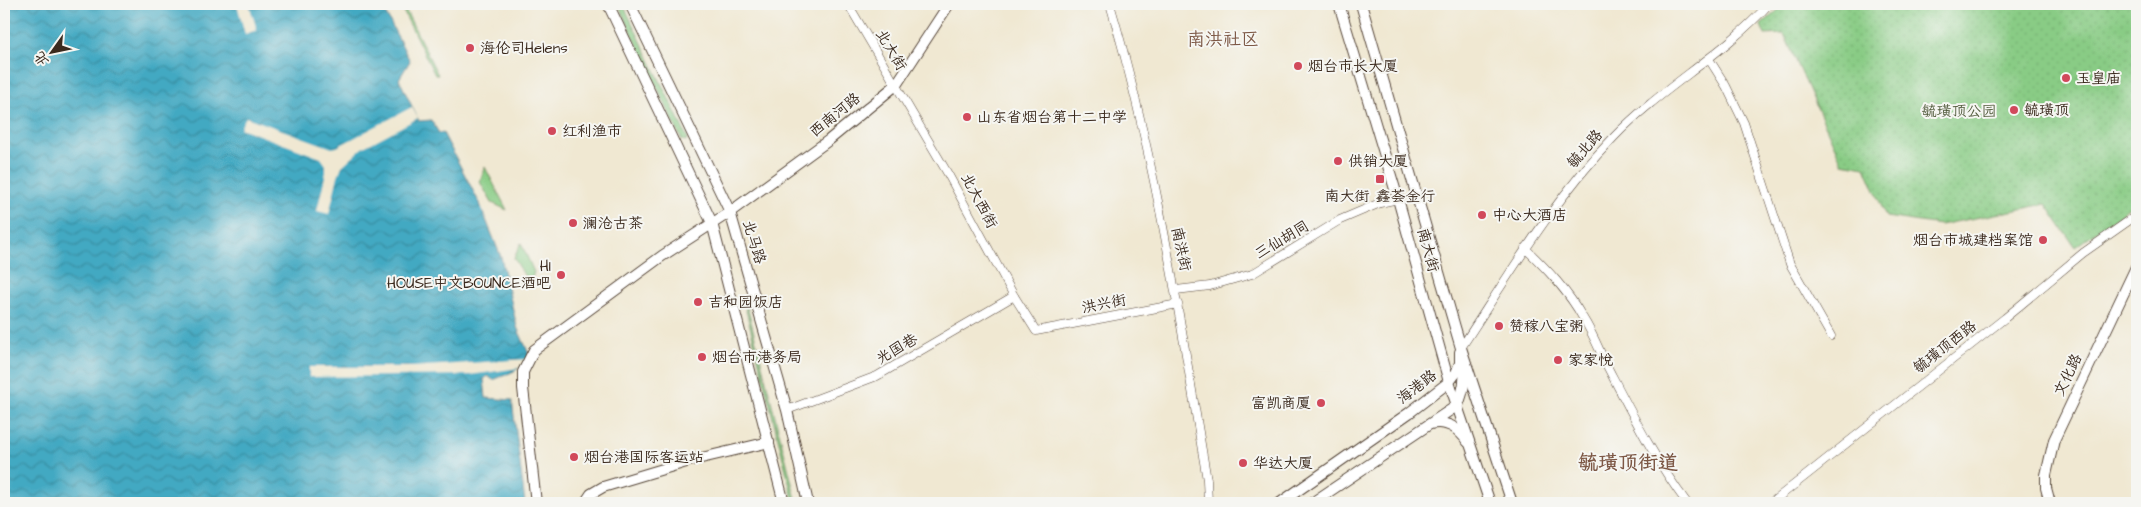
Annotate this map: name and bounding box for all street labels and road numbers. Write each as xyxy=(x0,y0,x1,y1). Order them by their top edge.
street label: 北大街 xyxy=(870,25,912,75)
street label: 西南河路 xyxy=(805,88,865,142)
street label: 毓北路 xyxy=(1562,125,1608,173)
street label: 北大西街 xyxy=(956,170,1002,232)
street label: 三仙胡同 xyxy=(1251,216,1313,264)
street label: 北马路 xyxy=(737,217,771,267)
street label: 南洪街 xyxy=(1166,225,1196,273)
street label: 南大街 xyxy=(1412,226,1444,274)
street label: 洪兴街 xyxy=(1080,289,1128,319)
street label: 毓璜顶西路 xyxy=(1909,316,1981,378)
street label: 光国巷 xyxy=(872,329,922,369)
street label: 文化路 xyxy=(2049,350,2087,400)
street label: 海港路 xyxy=(1393,365,1441,409)

